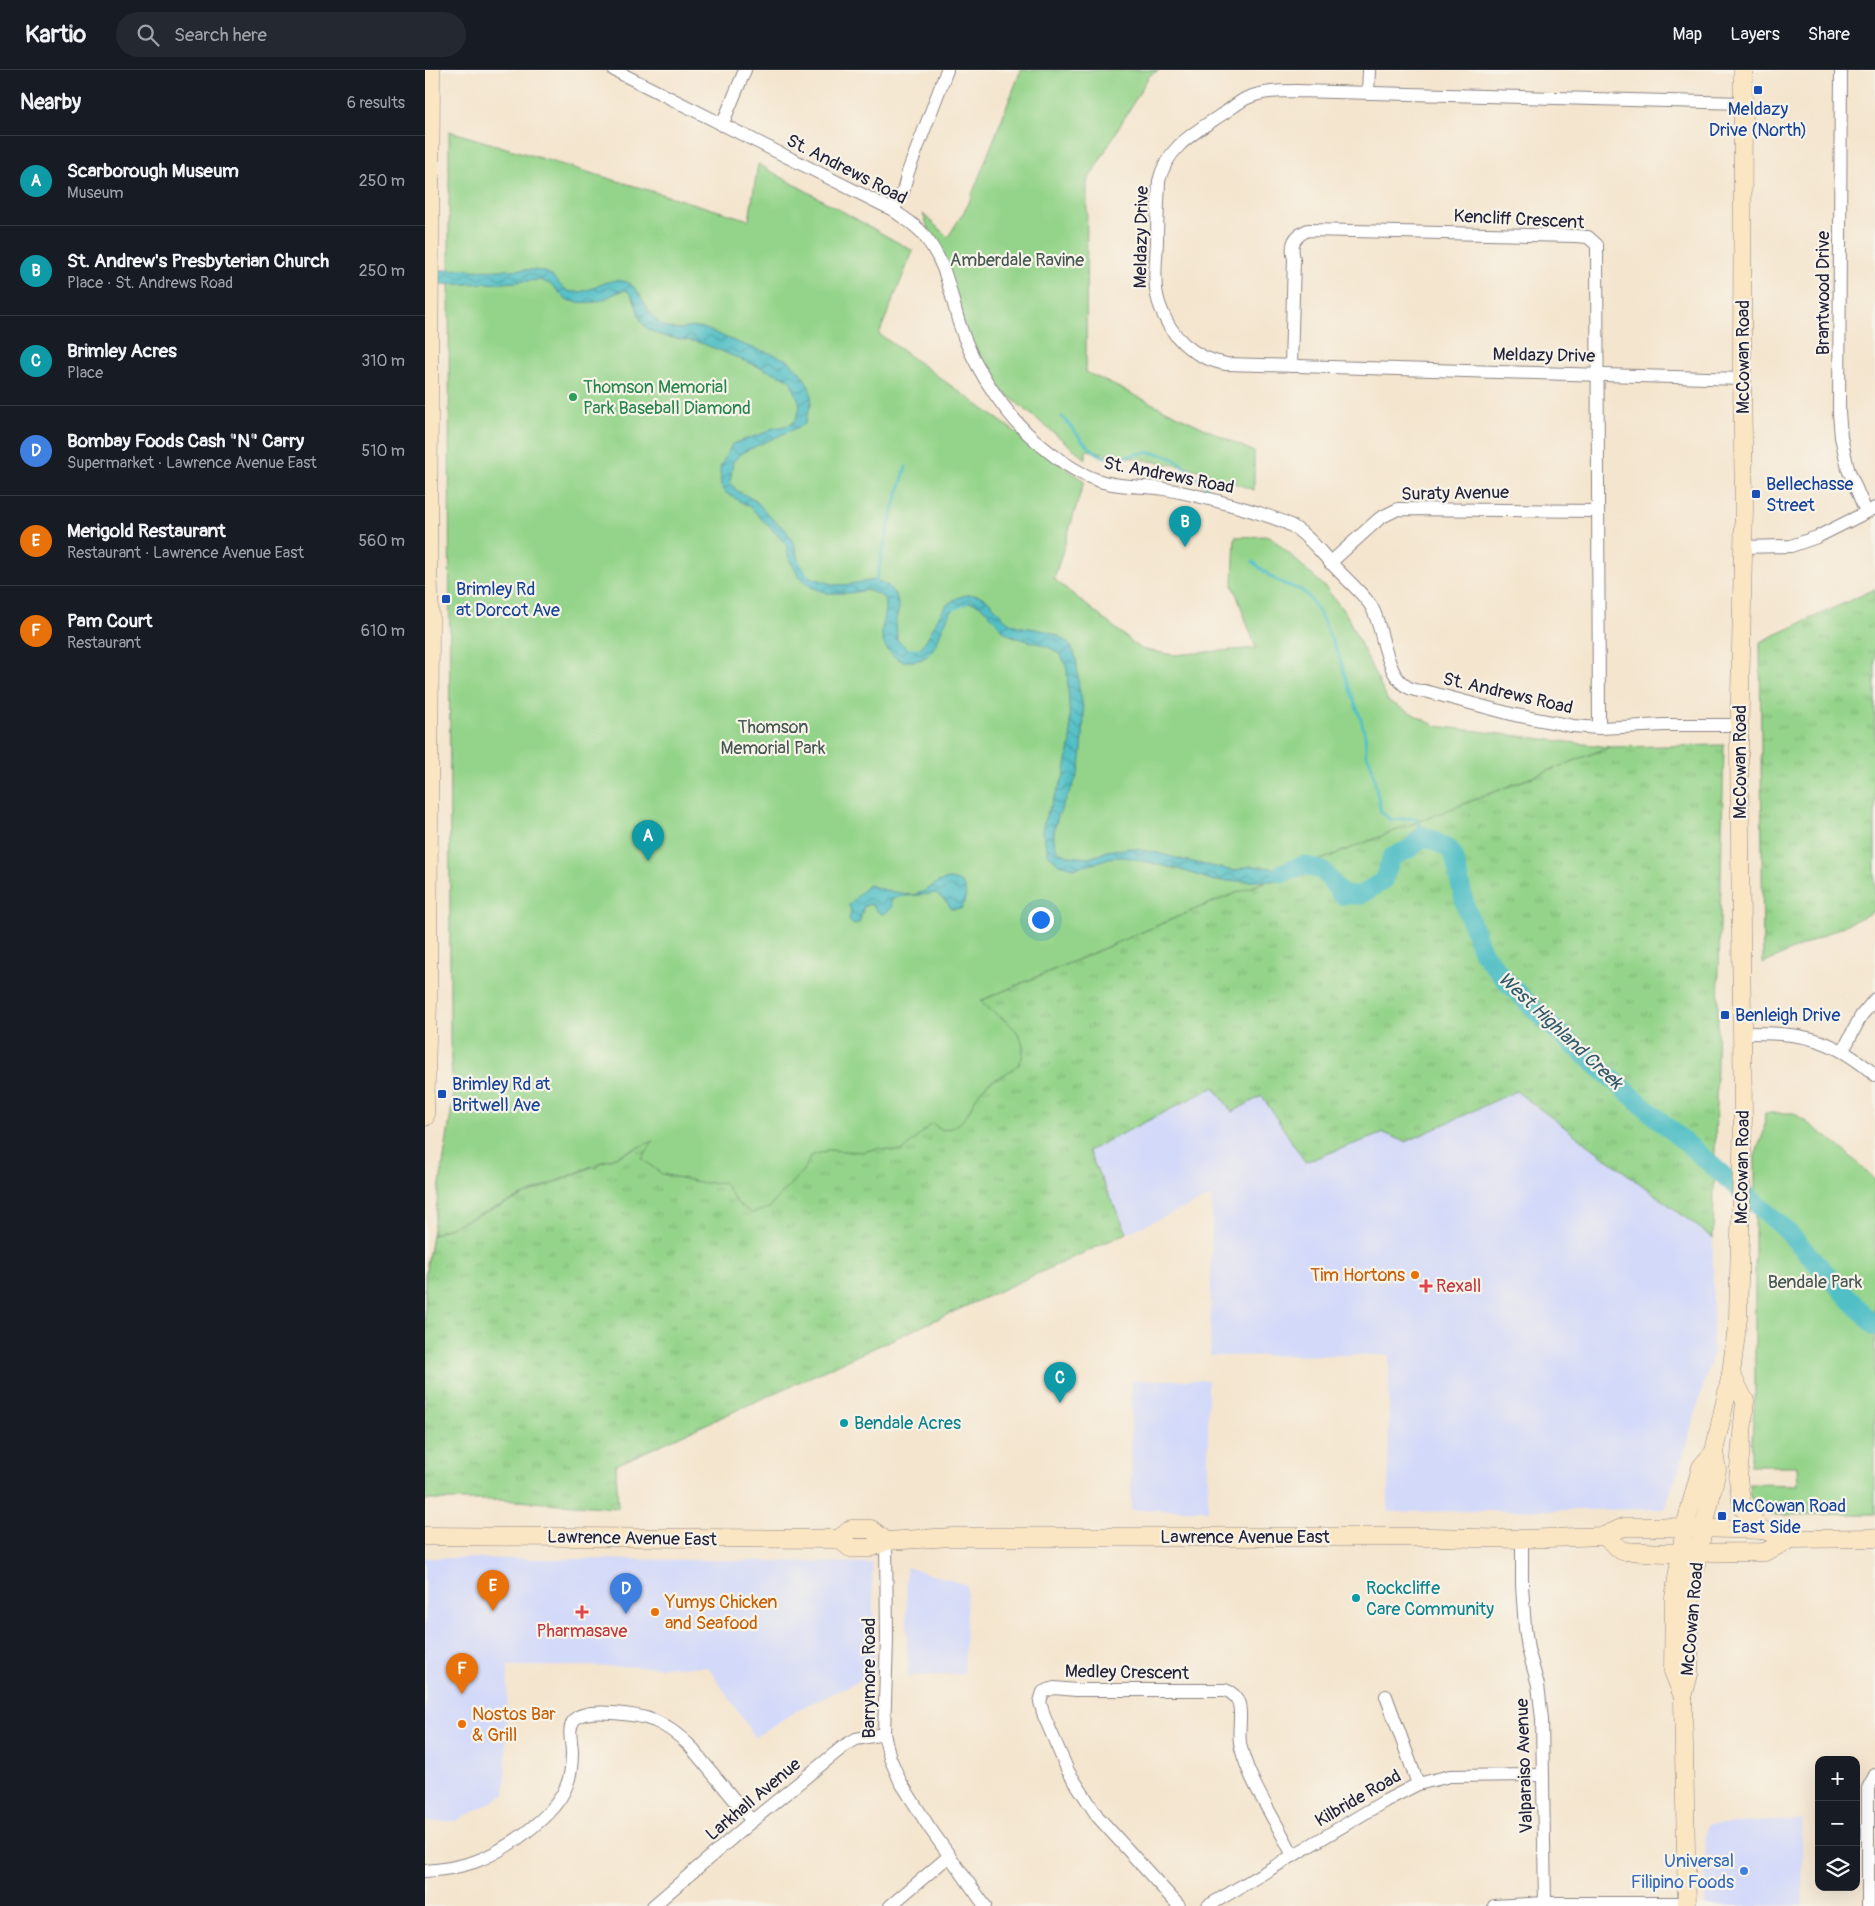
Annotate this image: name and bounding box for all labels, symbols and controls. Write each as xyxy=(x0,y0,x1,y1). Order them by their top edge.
search box xyxy=(116,12,466,57)
text: Kartio xyxy=(25,20,86,49)
icon: search xyxy=(134,21,162,49)
text: Search here xyxy=(174,23,267,47)
text: Map xyxy=(1673,23,1702,46)
text: Layers xyxy=(1730,23,1780,46)
text: Share xyxy=(1808,23,1850,46)
marker: Meldazy Drive (North) xyxy=(1752,84,1764,96)
text: Nearby xyxy=(20,89,81,116)
text: 6 results xyxy=(347,93,405,113)
place label: Meldazy Drive (North) xyxy=(1709,98,1807,142)
street label: St. Andrews Road xyxy=(782,129,911,210)
text: Scarborough Museum xyxy=(67,159,239,183)
text: A xyxy=(31,171,41,191)
text: 250 m xyxy=(359,171,405,191)
text: Museum xyxy=(67,183,123,203)
street label: Meldazy Drive xyxy=(1129,185,1154,289)
street label: Kencliff Crescent xyxy=(1453,205,1586,234)
street label: Brantwood Drive xyxy=(1812,231,1835,355)
text: St. Andrew's Presbyterian Church xyxy=(67,249,329,273)
park label: Amberdale Ravine xyxy=(950,249,1084,272)
text: B xyxy=(31,261,41,281)
text: 250 m xyxy=(359,261,405,281)
text: Place · St. Andrews Road xyxy=(67,273,233,293)
street label: McCowan Road xyxy=(1732,300,1755,414)
text: Brimley Acres xyxy=(67,339,177,363)
street label: Meldazy Drive xyxy=(1492,343,1596,368)
text: C xyxy=(31,351,41,371)
text: 310 m xyxy=(361,351,405,371)
text: Place xyxy=(67,363,103,383)
place label: Thomson Memorial Park Baseball Diamond xyxy=(583,376,751,420)
marker: Thomson Memorial Park Baseball Diamond xyxy=(567,391,579,403)
text: Bombay Foods Cash "N" Carry xyxy=(67,429,304,453)
text: D xyxy=(31,441,41,461)
text: 510 m xyxy=(361,441,405,461)
street label: St. Andrews Road xyxy=(1102,452,1236,499)
text: Supermarket · Lawrence Avenue East xyxy=(67,453,317,473)
place label: Bellechasse Street xyxy=(1766,473,1854,517)
street label: Suraty Avenue xyxy=(1401,481,1509,506)
marker: Bellechasse Street xyxy=(1750,488,1762,500)
pin: B xyxy=(1169,506,1201,547)
text: Merigold Restaurant xyxy=(67,519,226,543)
text: E xyxy=(32,531,40,551)
text: 560 m xyxy=(358,531,405,551)
text: Restaurant · Lawrence Avenue East xyxy=(67,543,304,563)
place label: Brimley Rd at Dorcot Ave xyxy=(456,578,560,622)
marker: Brimley Rd at Dorcot Ave xyxy=(440,593,452,605)
text: Pam Court xyxy=(67,609,152,633)
text: F xyxy=(31,621,41,641)
text: 610 m xyxy=(361,621,405,641)
text: Restaurant xyxy=(67,633,141,653)
street label: St. Andrews Road xyxy=(1441,667,1575,720)
street label: McCowan Road xyxy=(1729,705,1752,819)
park label: Thomson Memorial Park xyxy=(720,716,826,760)
pin: A xyxy=(632,820,664,861)
your location xyxy=(1028,907,1054,933)
water label: West Highland Creek xyxy=(1493,967,1629,1096)
place label: Benleigh Drive xyxy=(1735,1004,1840,1027)
marker: Benleigh Drive xyxy=(1719,1009,1731,1021)
place label: Brimley Rd at Britwell Ave xyxy=(452,1073,551,1117)
marker: Brimley Rd at Britwell Ave xyxy=(436,1088,448,1100)
street label: McCowan Road xyxy=(1730,1110,1755,1224)
place label: Tim Hortons xyxy=(1310,1264,1405,1287)
marker: Tim Hortons xyxy=(1409,1269,1421,1281)
park label: Bendale Park xyxy=(1768,1271,1863,1294)
place label: Rexall xyxy=(1436,1275,1481,1298)
marker: Rexall xyxy=(1420,1280,1432,1292)
pin: C xyxy=(1044,1362,1076,1403)
place label: Bendale Acres xyxy=(854,1412,961,1435)
marker: Bendale Acres xyxy=(838,1417,850,1429)
place label: McCowan Road East Side xyxy=(1732,1495,1846,1539)
marker: McCowan Road East Side xyxy=(1716,1510,1728,1522)
street label: Lawrence Avenue East xyxy=(547,1526,718,1551)
street label: Lawrence Avenue East xyxy=(1160,1526,1331,1549)
street label: McCowan Road xyxy=(1676,1561,1709,1677)
pin: E xyxy=(477,1570,509,1611)
pin: D xyxy=(610,1573,642,1614)
place label: Rockcliffe Care Community xyxy=(1366,1577,1494,1621)
place label: Yumys Chicken and Seafood xyxy=(664,1591,777,1635)
marker: Rockcliffe Care Community xyxy=(1350,1592,1362,1604)
marker: Pharmasave xyxy=(576,1606,588,1618)
marker: Yumys Chicken and Seafood xyxy=(649,1606,661,1618)
street label: Barrymore Road xyxy=(858,1618,881,1738)
place label: Pharmasave xyxy=(537,1620,628,1643)
pin: F xyxy=(446,1653,478,1694)
street label: Medley Crescent xyxy=(1065,1660,1190,1685)
street label: Valparaiso Avenue xyxy=(1511,1698,1538,1834)
place label: Nostos Bar & Grill xyxy=(472,1703,556,1747)
marker: Nostos Bar & Grill xyxy=(456,1718,468,1730)
street label: Larkhall Avenue xyxy=(701,1753,806,1846)
map controls xyxy=(1815,1756,1860,1891)
button: + xyxy=(1815,1756,1860,1801)
street label: Kilbride Road xyxy=(1311,1765,1406,1832)
button: − xyxy=(1815,1801,1860,1846)
button: layers xyxy=(1815,1846,1860,1891)
place label: Universal Filipino Foods xyxy=(1631,1850,1734,1894)
marker: Universal Filipino Foods xyxy=(1738,1865,1750,1877)

